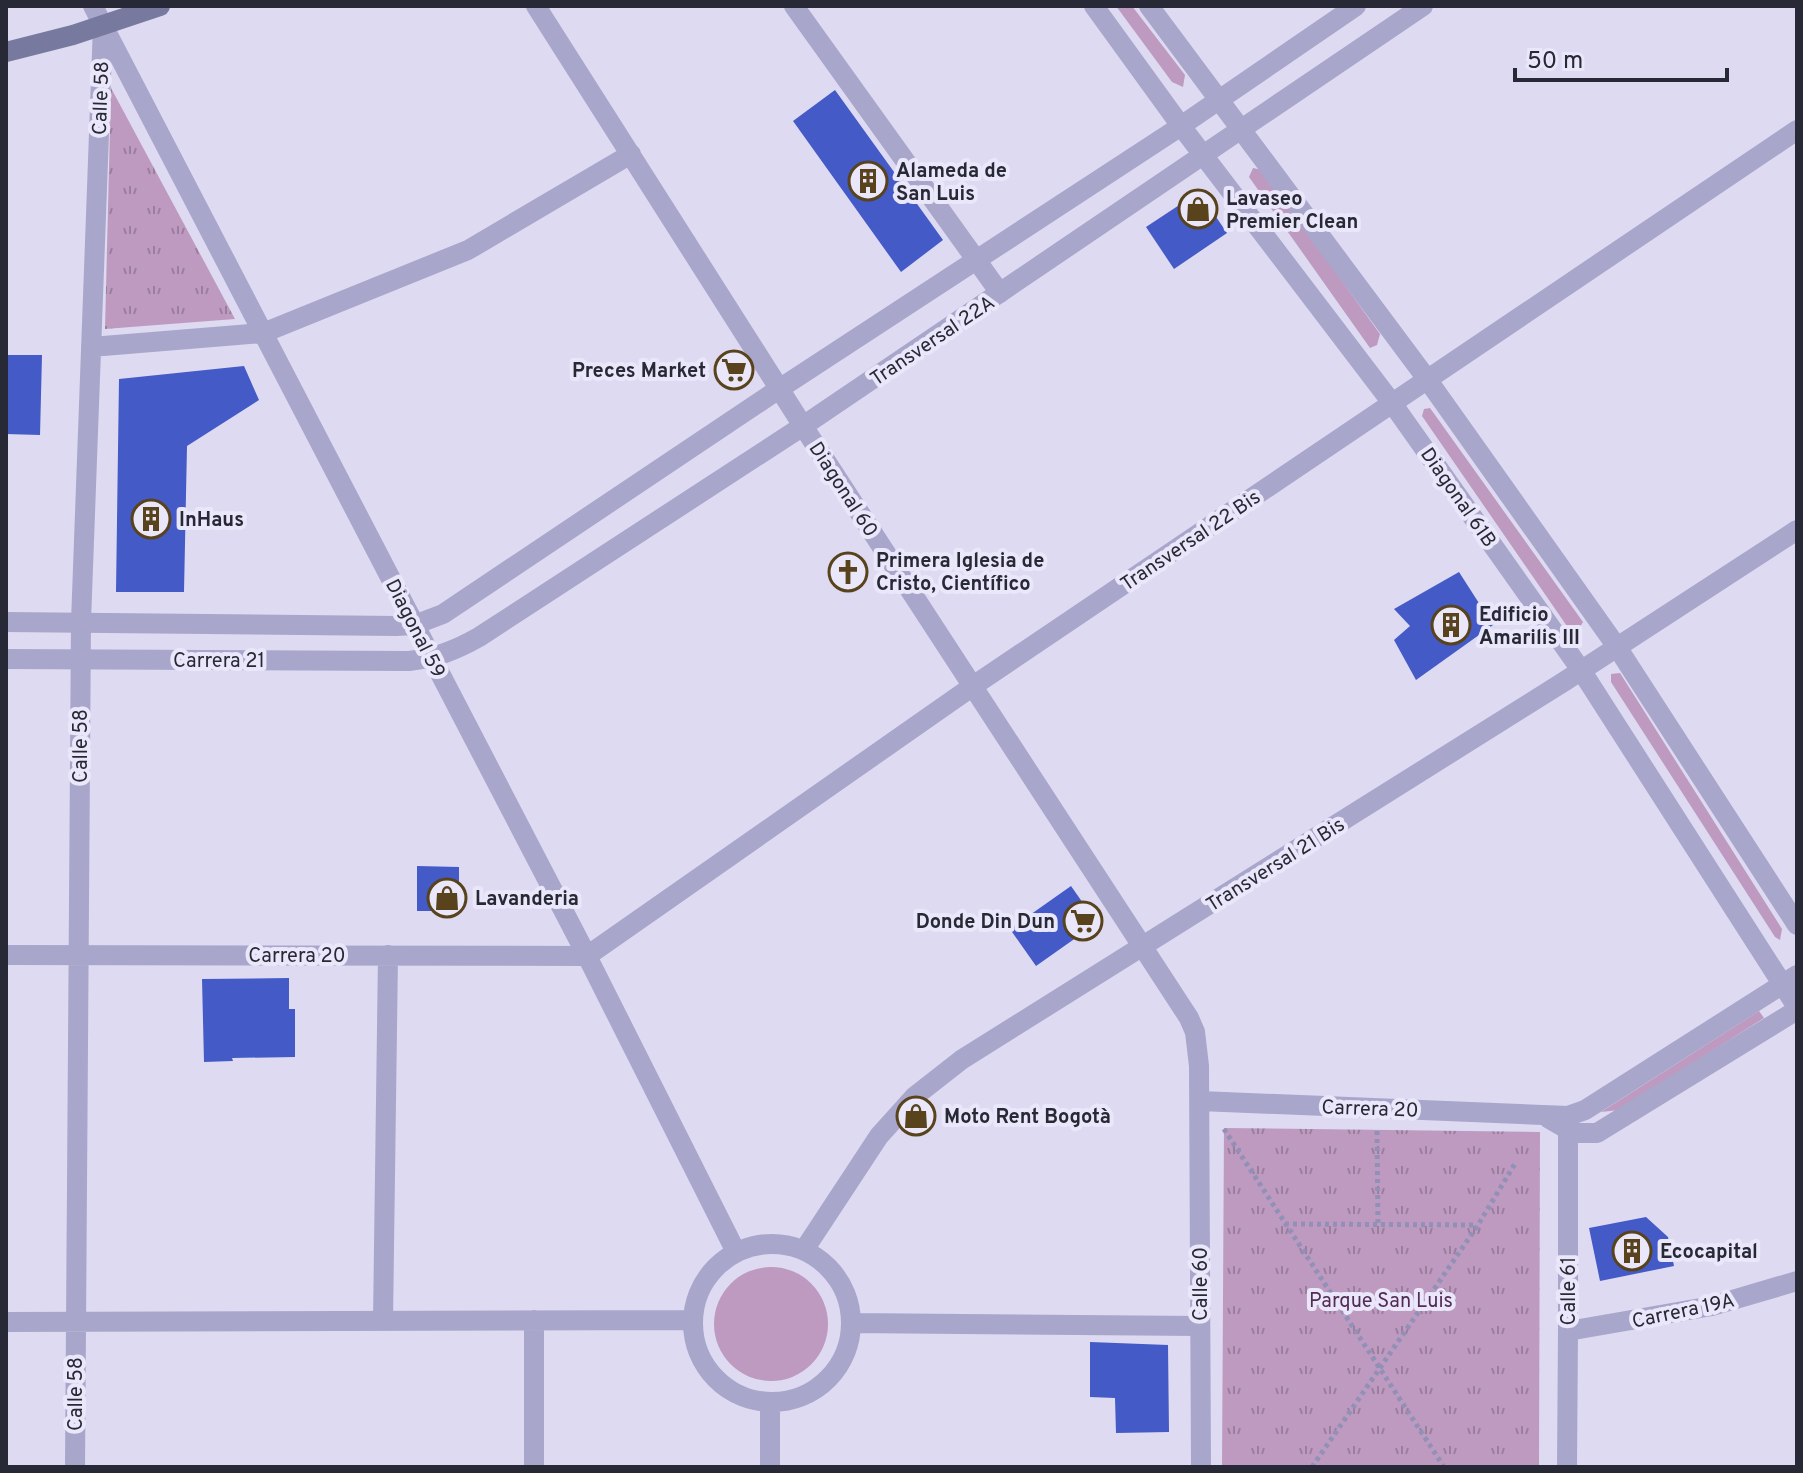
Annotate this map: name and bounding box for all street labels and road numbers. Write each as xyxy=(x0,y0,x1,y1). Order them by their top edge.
street label: Calle 58 xyxy=(88,61,116,136)
street label: Transversal 22A xyxy=(866,290,1000,393)
street label: Diagonal 60 xyxy=(802,438,883,543)
street label: Diagonal 61B xyxy=(1413,443,1501,553)
street label: Transversal 22 Bis xyxy=(1116,485,1266,598)
street label: Diagonal 59 xyxy=(378,575,450,683)
street label: Carrera 21 xyxy=(173,649,265,675)
street label: Calle 58 xyxy=(69,709,95,783)
street label: Transversal 21 Bis xyxy=(1202,813,1350,919)
street label: Carrera 20 xyxy=(248,944,346,970)
street label: Carrera 20 xyxy=(1321,1095,1419,1125)
street label: Calle 60 xyxy=(1189,1247,1215,1321)
street label: Calle 61 xyxy=(1557,1257,1583,1325)
street label: Carrera 19A xyxy=(1630,1288,1737,1336)
street label: Calle 58 xyxy=(64,1357,90,1431)

